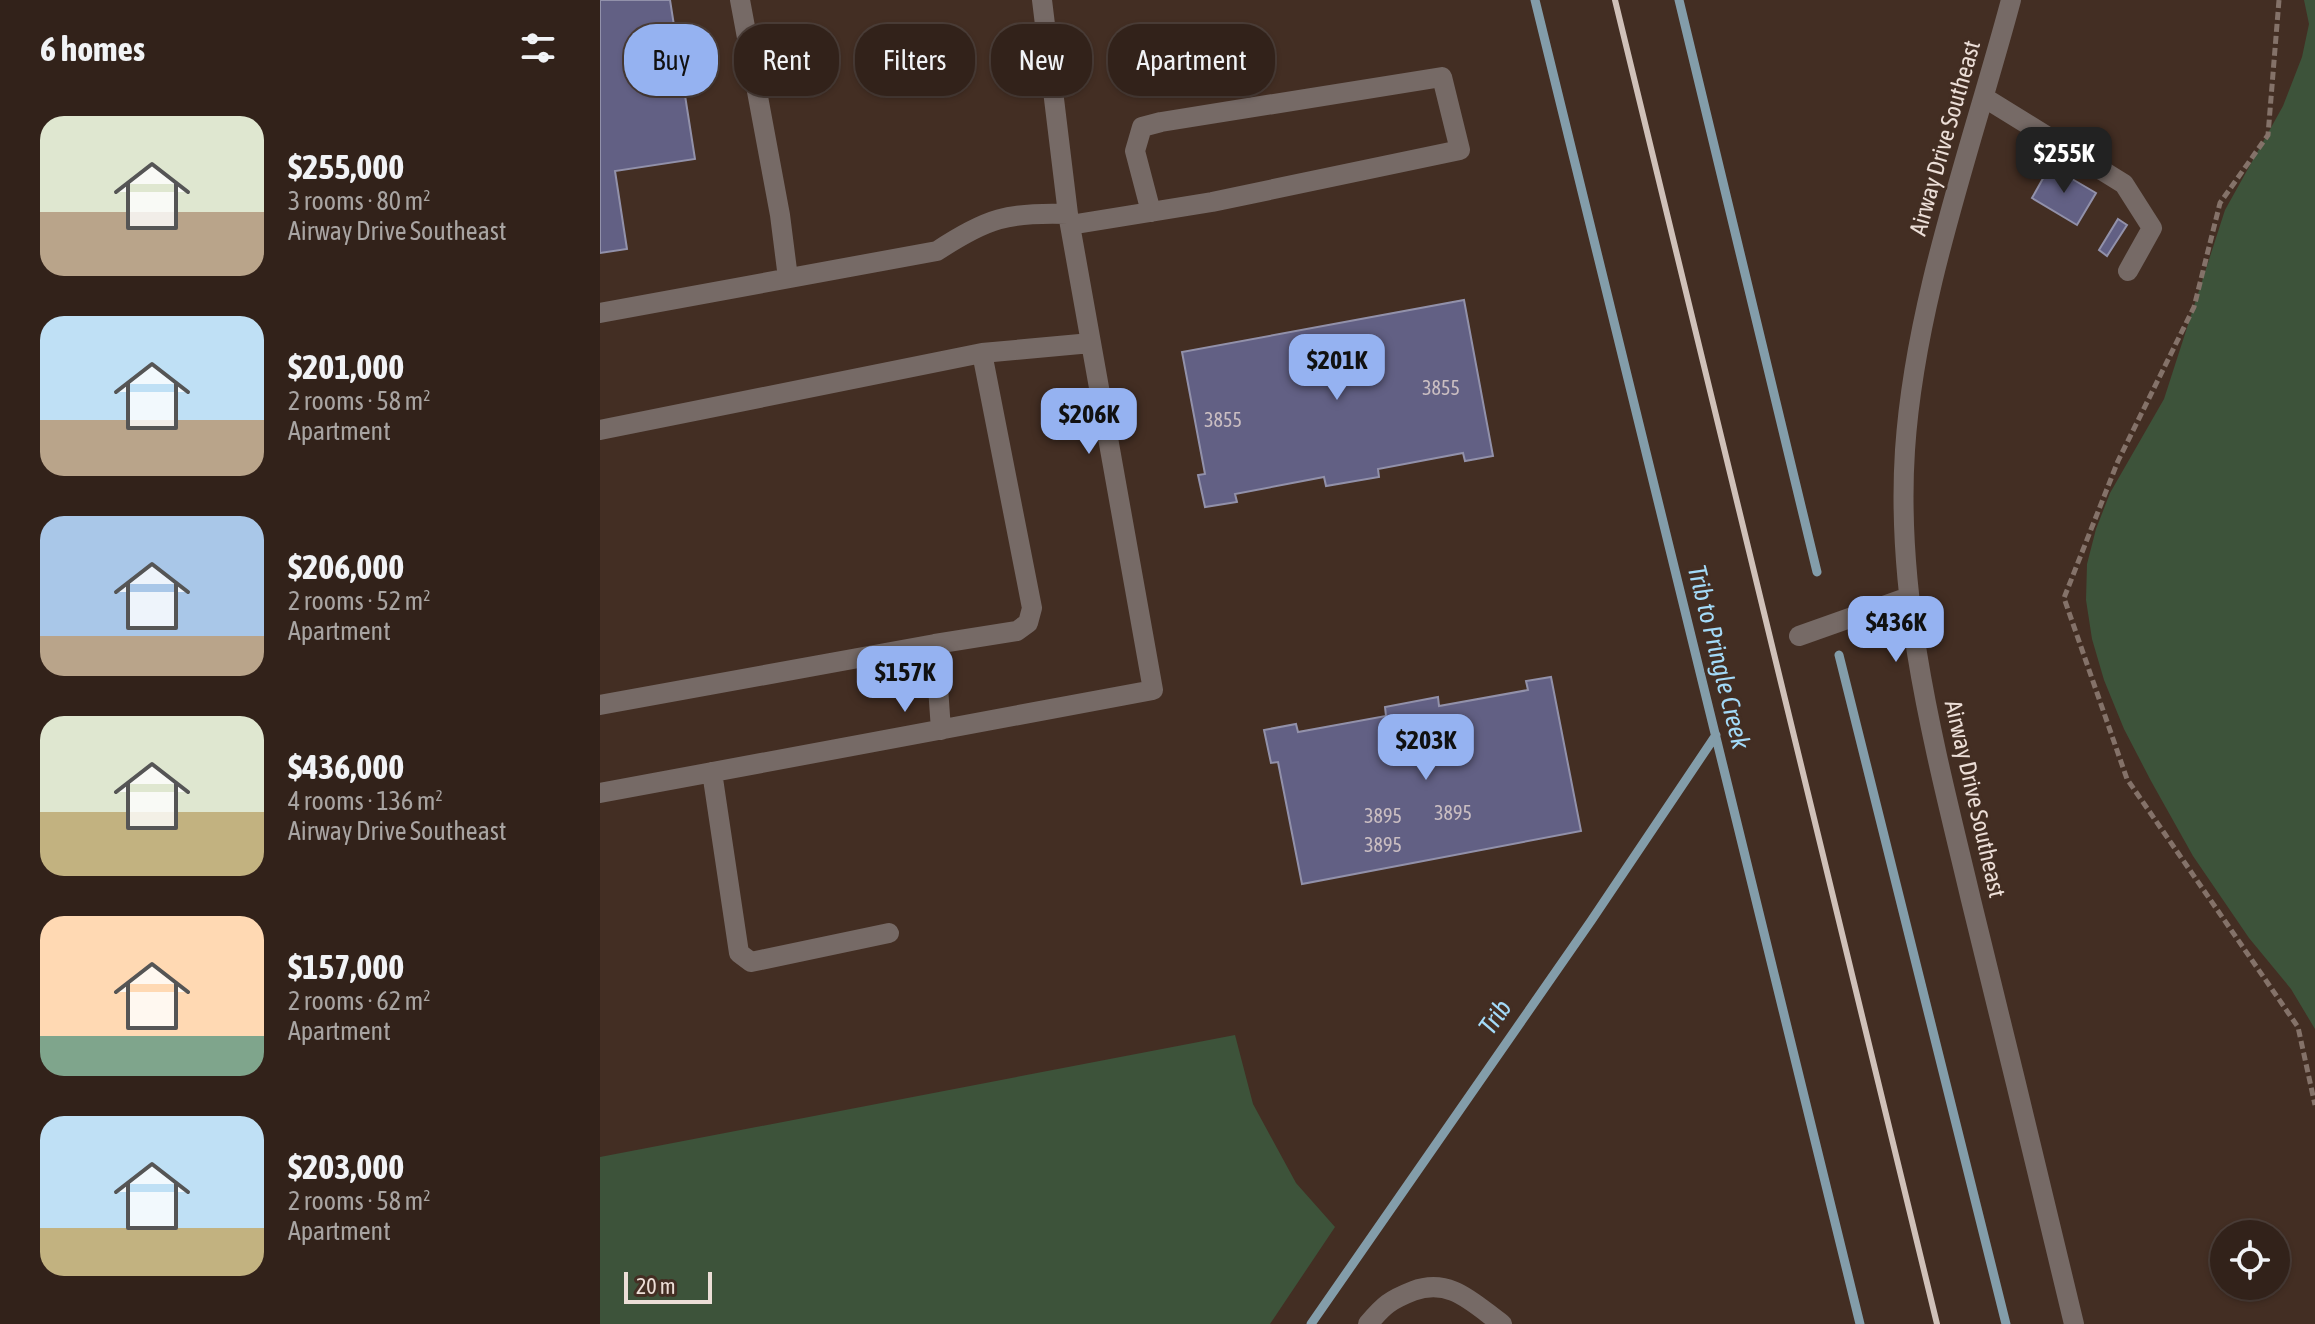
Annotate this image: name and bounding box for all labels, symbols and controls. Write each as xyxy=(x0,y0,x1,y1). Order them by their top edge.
chip: Buy xyxy=(624,24,718,96)
chip: Rent xyxy=(734,24,839,96)
chip: Filters xyxy=(855,24,975,96)
chip: New xyxy=(991,24,1092,96)
chip: Apartment xyxy=(1108,24,1275,96)
icon: filters xyxy=(516,26,560,70)
text: 6 homes xyxy=(40,29,145,68)
street label: Airway Drive Southeast xyxy=(1904,37,1985,238)
pin: $255K xyxy=(2008,127,2120,195)
text: $255K xyxy=(2034,138,2094,168)
text: $255,000 xyxy=(288,147,404,186)
icon: home xyxy=(104,148,200,244)
text: 3 rooms · 80 m² xyxy=(288,186,430,216)
text: Airway Drive Southeast xyxy=(288,216,506,246)
pin: $201K xyxy=(1281,334,1393,402)
text: $201K xyxy=(1307,345,1367,375)
text: $201,000 xyxy=(288,347,404,386)
icon: home xyxy=(104,348,200,444)
house number: 3855 xyxy=(1422,376,1460,399)
text: 2 rooms · 58 m² xyxy=(288,386,430,416)
pin: $206K xyxy=(1033,388,1145,456)
text: $206K xyxy=(1059,399,1119,429)
house number: 3855 xyxy=(1204,408,1242,431)
text: Apartment xyxy=(288,416,391,446)
text: $206,000 xyxy=(288,547,404,586)
icon: home xyxy=(104,548,200,644)
water label: Trib to Pringle Creek xyxy=(1682,562,1757,753)
text: 2 rooms · 52 m² xyxy=(288,586,430,616)
pin: $436K xyxy=(1840,596,1952,664)
text: $436K xyxy=(1866,607,1926,637)
text: Apartment xyxy=(288,616,391,646)
pin: $157K xyxy=(849,646,961,714)
text: $157K xyxy=(875,657,935,687)
street label: Airway Drive Southeast xyxy=(1940,698,2011,900)
pin: $203K xyxy=(1370,714,1482,782)
text: $203K xyxy=(1396,725,1456,755)
text: $436,000 xyxy=(288,747,404,786)
icon: home xyxy=(104,748,200,844)
text: 4 rooms · 136 m² xyxy=(288,786,443,816)
house number: 3895 xyxy=(1434,801,1472,824)
house number: 3895 xyxy=(1364,804,1402,827)
text: Airway Drive Southeast xyxy=(288,816,506,846)
house number: 3895 xyxy=(1364,833,1402,856)
text: $157,000 xyxy=(288,947,404,986)
icon: home xyxy=(104,948,200,1044)
text: 2 rooms · 62 m² xyxy=(288,986,430,1016)
water label: Trib xyxy=(1472,994,1518,1040)
text: Apartment xyxy=(288,1016,391,1046)
text: $203,000 xyxy=(288,1147,404,1186)
icon: home xyxy=(104,1148,200,1244)
text: 2 rooms · 58 m² xyxy=(288,1186,430,1216)
text: Apartment xyxy=(288,1216,391,1246)
map controls xyxy=(2210,1220,2290,1300)
button: locate xyxy=(2210,1220,2290,1300)
scale bar xyxy=(624,1268,712,1304)
text: 20 m xyxy=(636,1273,676,1299)

